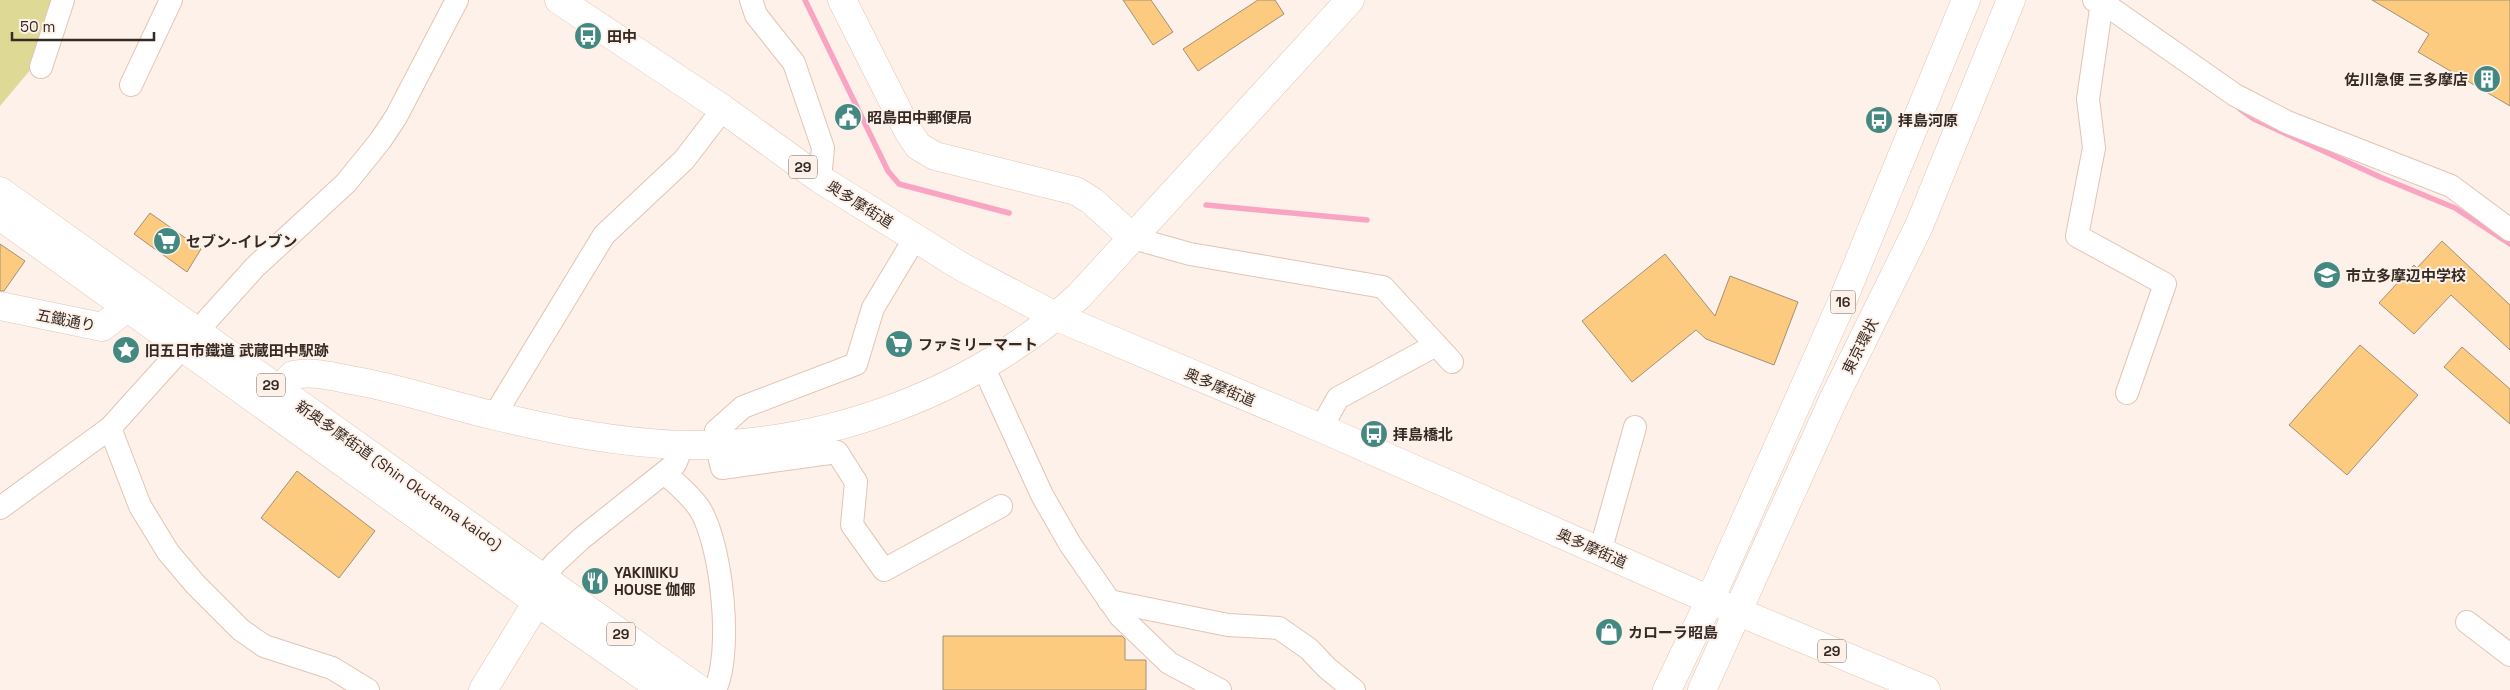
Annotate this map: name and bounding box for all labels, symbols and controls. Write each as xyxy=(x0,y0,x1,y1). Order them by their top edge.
scale bar xyxy=(12,10,155,42)
text: 50 m xyxy=(20,17,55,36)
bus stop icon: 田中 xyxy=(573,21,603,51)
place label: 田中 xyxy=(607,27,637,46)
building icon: 佐川急便 三多摩店 xyxy=(2472,64,2502,94)
place label: 佐川急便 三多摩店 xyxy=(2344,70,2468,89)
public building icon: 昭島田中郵便局 xyxy=(833,102,863,132)
bus stop icon: 拝島河原 xyxy=(1864,105,1894,135)
place label: 昭島田中郵便局 xyxy=(867,108,972,127)
place label: 拝島河原 xyxy=(1898,111,1958,130)
road number: 29 xyxy=(789,156,817,178)
street label: 奥多摩街道 xyxy=(823,176,897,232)
supermarket icon: セブン-イレブン xyxy=(152,226,182,256)
place label: セブン-イレブン xyxy=(186,232,297,251)
school or university icon: 市立多摩辺中学校 xyxy=(2312,260,2342,290)
place label: 市立多摩辺中学校 xyxy=(2346,266,2466,285)
road number: 16 xyxy=(1830,290,1856,314)
street label: 五鐵通り xyxy=(35,305,97,335)
street label: 東京環状 xyxy=(1838,315,1882,377)
supermarket icon: ファミリーマート xyxy=(884,329,914,359)
place icon: 旧五日市鐵道 武蔵田中駅跡 xyxy=(111,335,141,365)
place label: ファミリーマート xyxy=(918,335,1038,354)
place label: 旧五日市鐵道 武蔵田中駅跡 xyxy=(145,341,329,360)
street label: 奥多摩街道 xyxy=(1182,364,1258,410)
road number: 29 xyxy=(257,374,285,396)
street label: 新奥多摩街道 (Shin Okutama kaido) xyxy=(292,396,506,555)
bus stop icon: 拝島橋北 xyxy=(1359,419,1389,449)
place label: 拝島橋北 xyxy=(1393,425,1453,444)
street label: 奥多摩街道 xyxy=(1554,524,1630,572)
place label: YAKINIKU HOUSE 伽倻 xyxy=(614,563,695,599)
restaurant icon: YAKINIKU HOUSE 伽倻 xyxy=(580,566,610,596)
shop icon: カローラ昭島 xyxy=(1594,617,1624,647)
road number: 29 xyxy=(607,622,635,646)
place label: カローラ昭島 xyxy=(1628,623,1718,642)
road number: 29 xyxy=(1818,640,1846,662)

